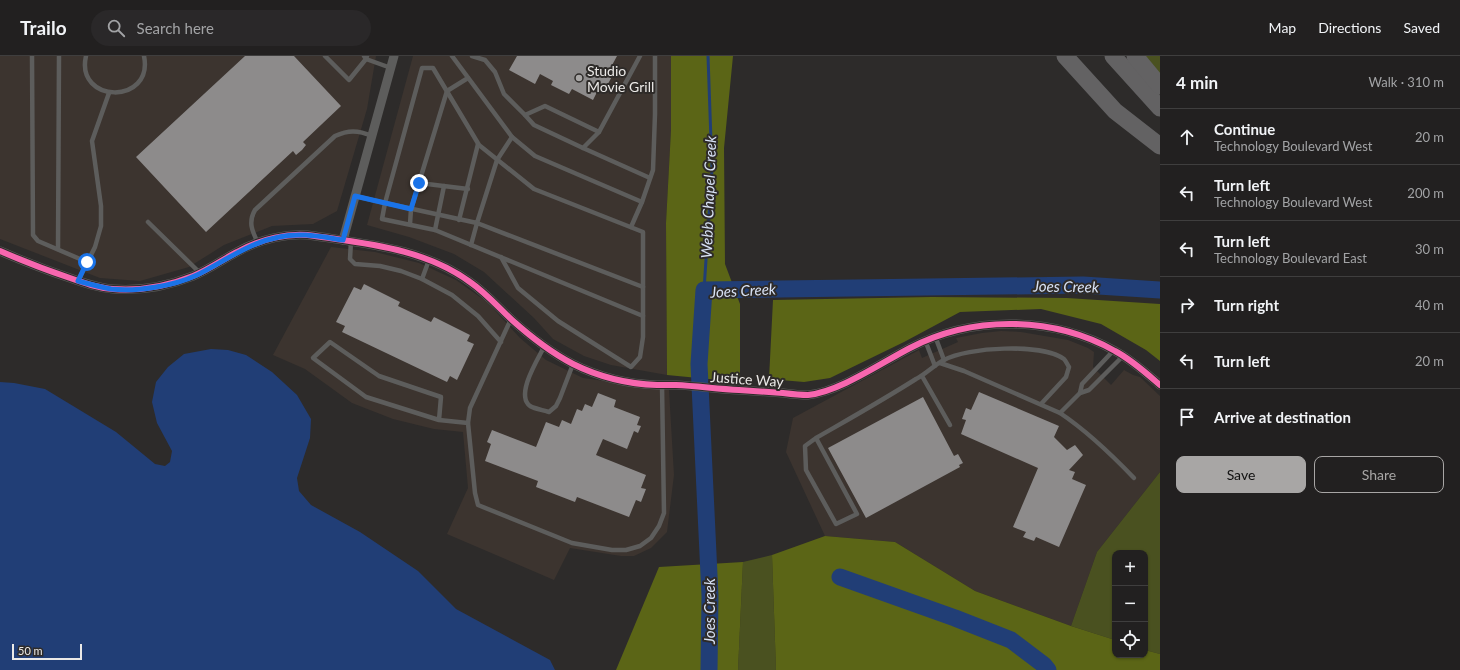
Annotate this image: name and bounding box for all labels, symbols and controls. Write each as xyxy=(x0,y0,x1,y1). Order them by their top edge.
search box xyxy=(91,10,371,46)
text: Trailo xyxy=(20,16,67,39)
icon: search xyxy=(105,17,127,39)
text: Search here xyxy=(137,19,214,37)
text: Map xyxy=(1269,19,1296,36)
text: Directions xyxy=(1318,19,1381,36)
text: Saved xyxy=(1403,19,1440,36)
place label: Studio Movie Grill xyxy=(587,62,654,95)
text: 4 min xyxy=(1176,72,1218,93)
marker: Studio Movie Grill xyxy=(574,73,584,83)
text: Walk · 310 m xyxy=(1368,74,1444,90)
text: Continue xyxy=(1214,120,1275,138)
icon: ahead xyxy=(1176,126,1198,148)
text: 20 m xyxy=(1415,129,1444,145)
water label: Webb Chapel Creek xyxy=(697,135,719,259)
text: Technology Boulevard West xyxy=(1214,138,1372,154)
route end xyxy=(410,174,428,192)
text: Turn left xyxy=(1214,176,1270,194)
icon: left xyxy=(1176,182,1198,204)
text: 200 m xyxy=(1407,185,1444,201)
text: Technology Boulevard West xyxy=(1214,194,1372,210)
text: Turn left xyxy=(1214,232,1270,250)
icon: left xyxy=(1176,238,1198,260)
text: 30 m xyxy=(1415,241,1444,257)
text: Technology Boulevard East xyxy=(1214,250,1367,266)
route start xyxy=(78,253,96,271)
water label: Joes Creek xyxy=(1032,276,1100,296)
water label: Joes Creek xyxy=(709,279,777,301)
icon: right xyxy=(1176,294,1198,316)
text: Turn right xyxy=(1214,296,1279,314)
text: 40 m xyxy=(1415,297,1444,313)
icon: left xyxy=(1176,350,1198,372)
text: Turn left xyxy=(1214,352,1270,370)
text: 20 m xyxy=(1415,353,1444,369)
street label: Justice Way xyxy=(710,368,785,390)
icon: arrive xyxy=(1176,406,1198,428)
text: Arrive at destination xyxy=(1214,408,1351,426)
button: Save xyxy=(1176,456,1306,493)
button: Share xyxy=(1314,456,1444,493)
map controls xyxy=(1112,550,1148,658)
button: + xyxy=(1112,550,1148,586)
water label: Joes Creek xyxy=(700,577,718,645)
button: − xyxy=(1112,586,1148,622)
button: locate xyxy=(1112,622,1148,658)
scale bar xyxy=(12,642,82,661)
text: 50 m xyxy=(18,644,43,657)

